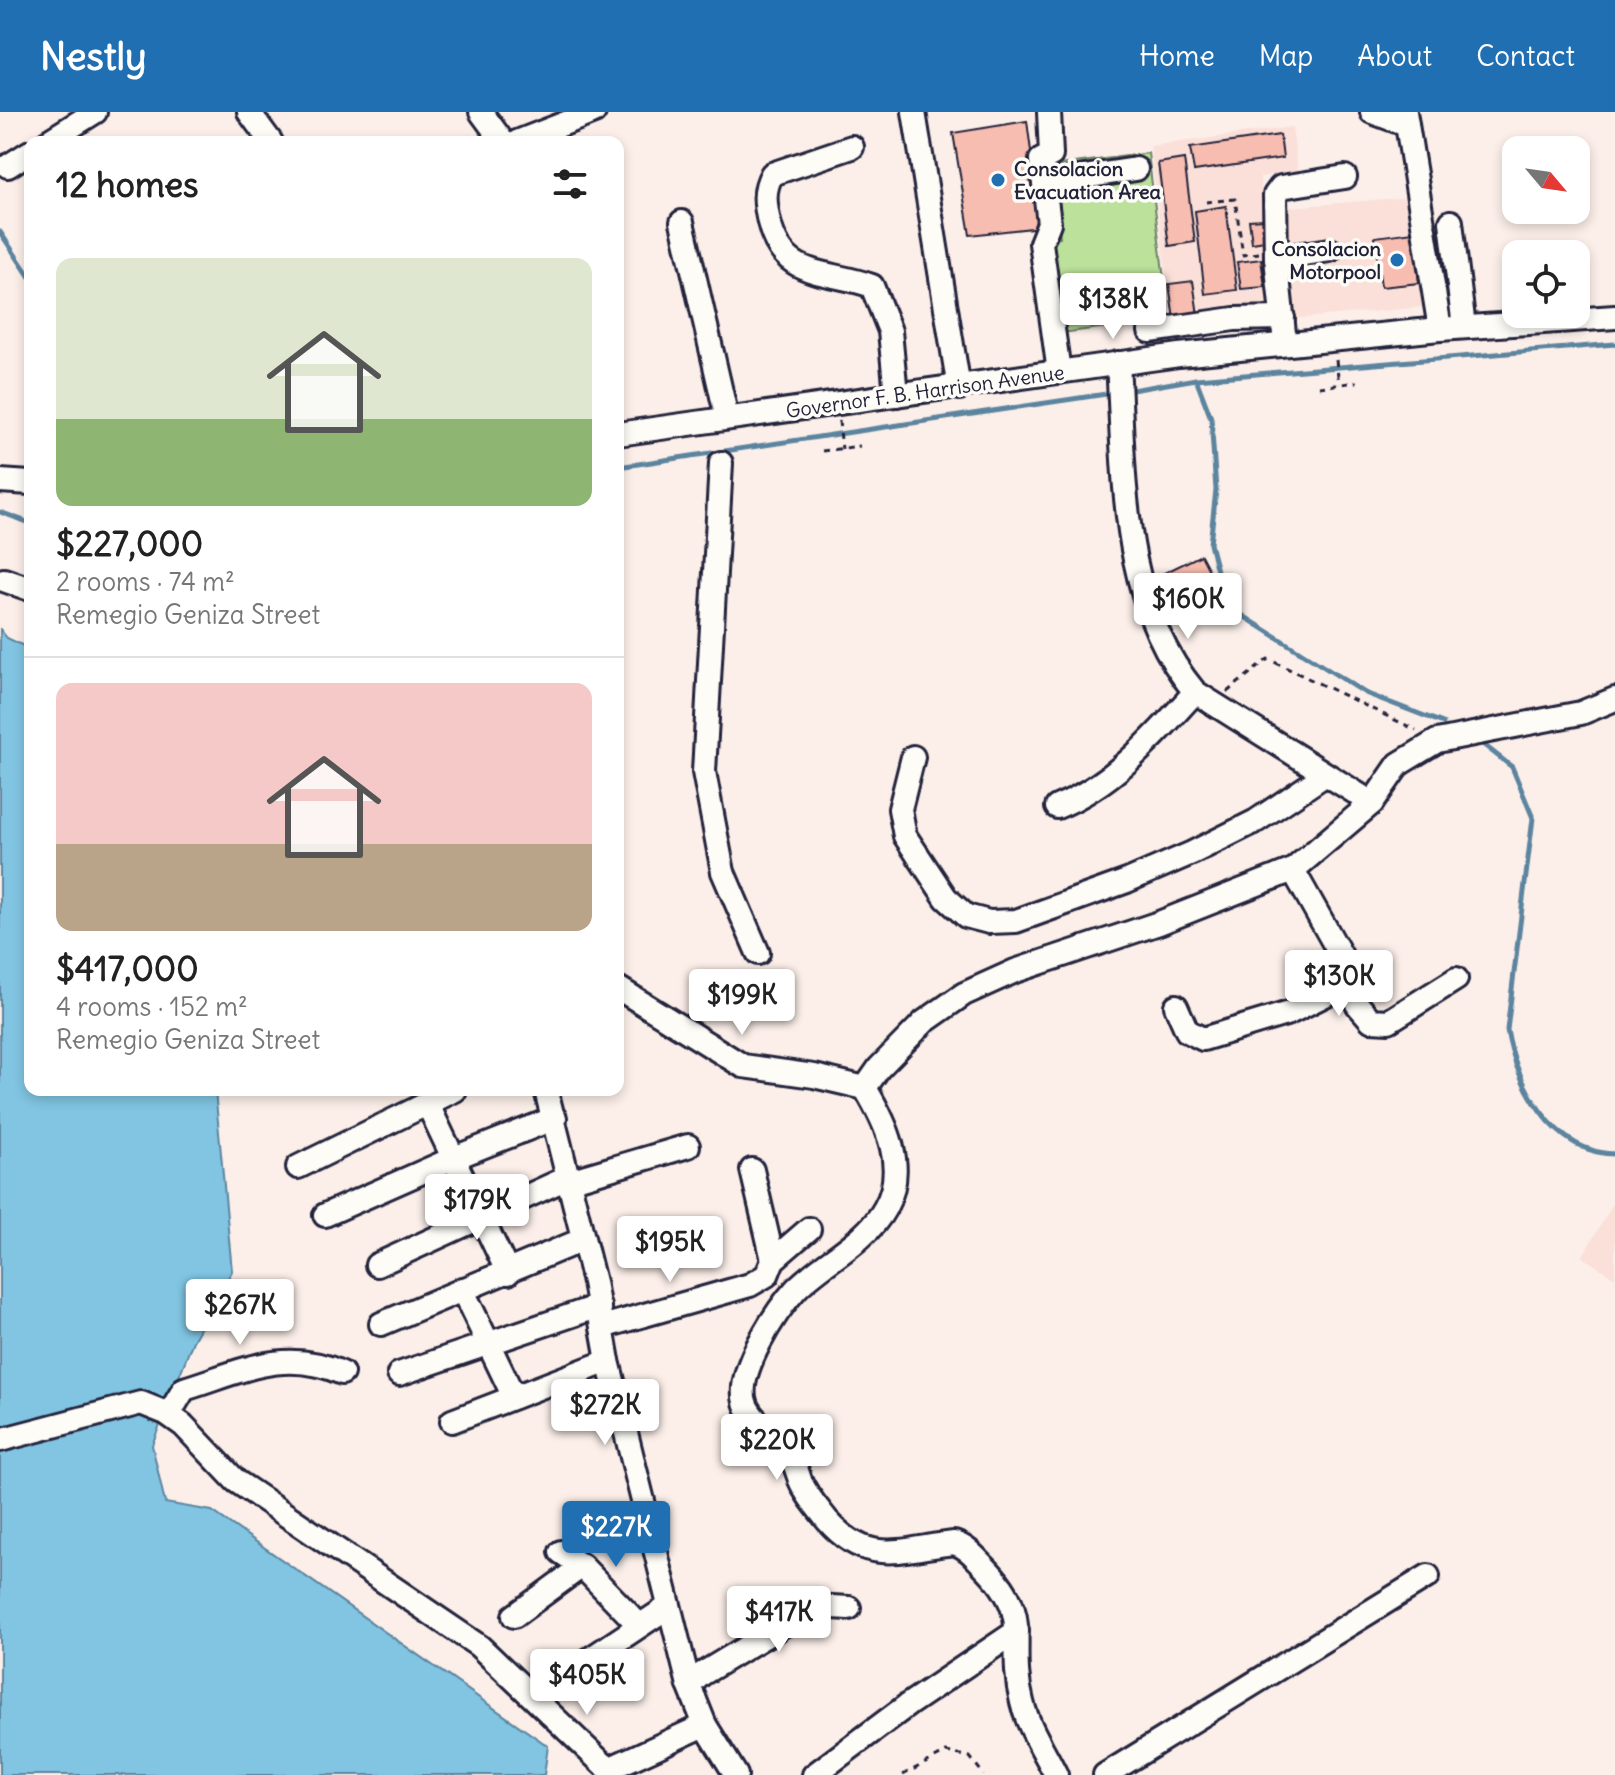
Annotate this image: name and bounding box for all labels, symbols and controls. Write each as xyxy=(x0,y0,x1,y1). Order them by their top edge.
text: Nestly xyxy=(40,33,147,80)
text: Home xyxy=(1139,38,1215,74)
text: Map xyxy=(1259,38,1313,74)
text: About xyxy=(1357,38,1432,74)
text: Contact xyxy=(1476,38,1575,74)
north arrow xyxy=(1502,136,1590,224)
map controls xyxy=(1502,136,1590,328)
place label: Consolacion Evacuation Area xyxy=(1014,156,1162,204)
icon: filters xyxy=(548,162,592,206)
text: 12 homes xyxy=(56,163,199,206)
marker: Consolacion Evacuation Area xyxy=(989,171,1007,189)
place label: Consolacion Motorpool xyxy=(1272,236,1381,284)
button: locate xyxy=(1502,240,1590,328)
marker: Consolacion Motorpool xyxy=(1388,251,1406,269)
pin: $138K xyxy=(1057,273,1169,341)
text: $138K xyxy=(1078,282,1148,315)
icon: home xyxy=(252,310,396,454)
street label: Governor F. B. Harrison Avenue xyxy=(784,359,1066,423)
text: $227,000 xyxy=(56,522,203,565)
text: 2 rooms · 74 m² xyxy=(56,565,235,598)
pin: $160K xyxy=(1132,573,1244,641)
text: $160K xyxy=(1152,582,1224,615)
text: Remegio Geniza Street xyxy=(56,598,320,631)
icon: home xyxy=(252,735,396,879)
text: $417,000 xyxy=(56,947,199,990)
pin: $130K xyxy=(1283,950,1395,1018)
text: $130K xyxy=(1303,959,1375,992)
pin: $199K xyxy=(686,969,798,1037)
text: $199K xyxy=(707,978,777,1011)
text: 4 rooms · 152 m² xyxy=(56,990,248,1023)
text: Remegio Geniza Street xyxy=(56,1023,320,1056)
pin: $179K xyxy=(421,1174,533,1242)
text: $179K xyxy=(443,1183,511,1216)
pin: $195K xyxy=(614,1216,726,1284)
text: $195K xyxy=(635,1225,705,1258)
pin: $267K xyxy=(184,1279,296,1347)
text: $267K xyxy=(204,1288,276,1321)
pin: $272K xyxy=(549,1379,661,1447)
text: $272K xyxy=(569,1388,641,1421)
pin: $220K xyxy=(721,1414,833,1482)
text: $220K xyxy=(739,1423,815,1456)
pin: $227K xyxy=(560,1501,672,1569)
text: $227K xyxy=(580,1510,652,1543)
pin: $417K xyxy=(723,1586,835,1654)
text: $417K xyxy=(745,1595,813,1628)
pin: $405K xyxy=(531,1649,643,1717)
text: $405K xyxy=(548,1658,626,1691)

